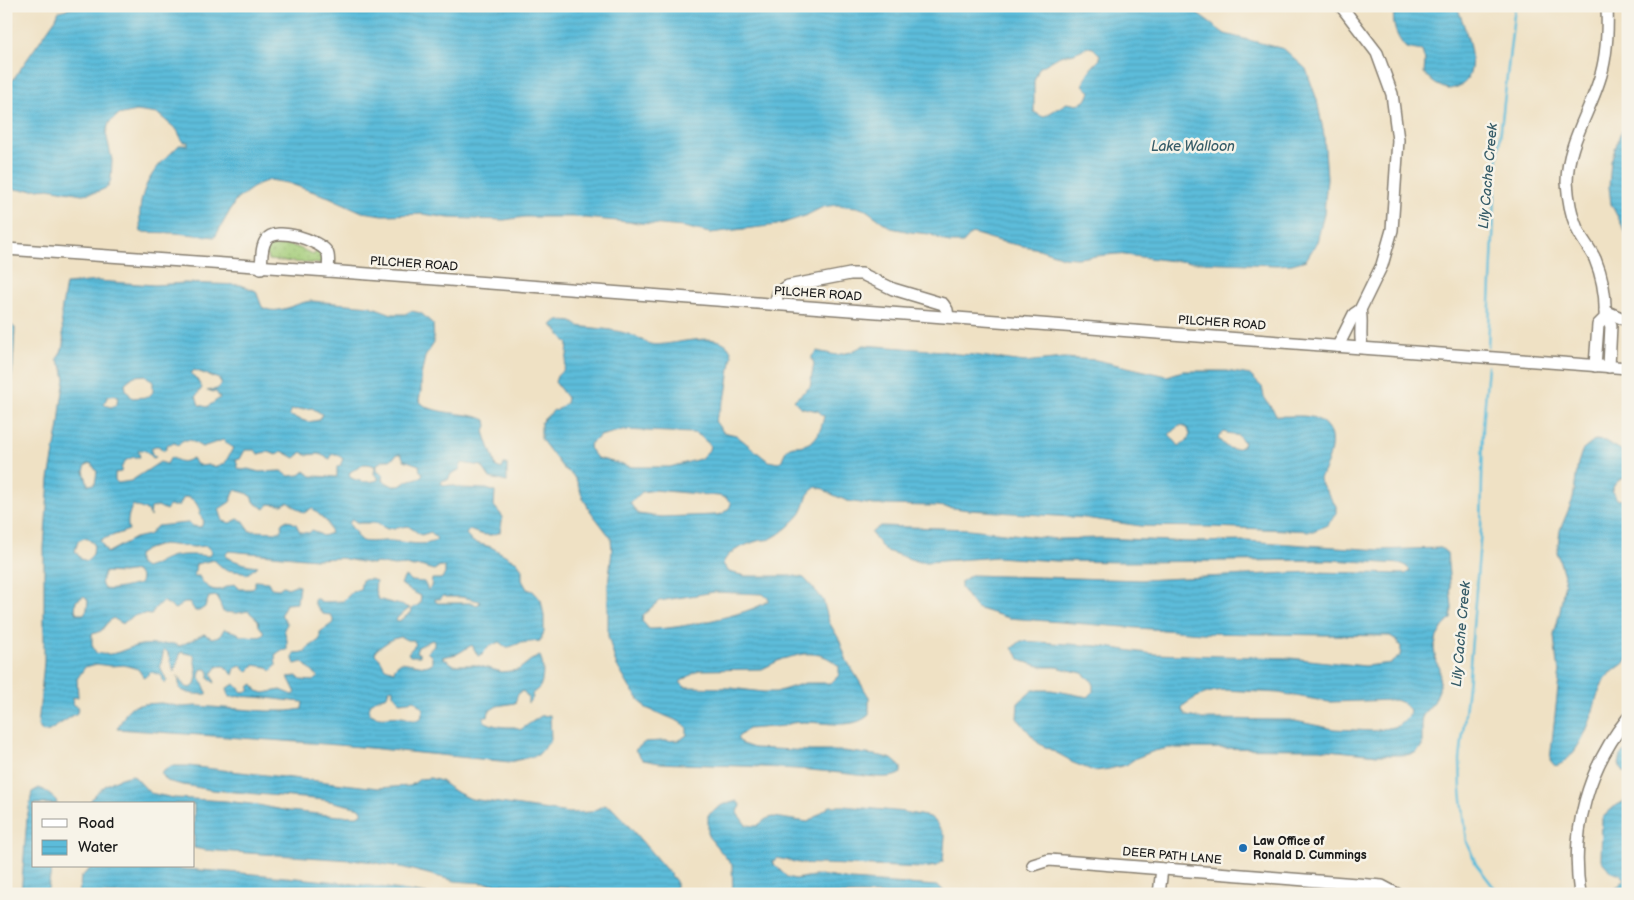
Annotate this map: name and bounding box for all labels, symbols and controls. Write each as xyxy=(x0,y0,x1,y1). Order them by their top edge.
water label: Lily Cache Creek xyxy=(1475,121,1501,230)
water label: Lake Walloon xyxy=(1151,138,1235,155)
street label: PILCHER ROAD xyxy=(369,253,459,275)
street label: PILCHER ROAD xyxy=(773,283,863,305)
street label: PILCHER ROAD xyxy=(1177,312,1267,334)
water label: Lily Cache Creek xyxy=(1448,579,1474,688)
legend xyxy=(32,802,195,868)
text: Road xyxy=(78,814,114,833)
place label: Law Office of Ronald D. Cummings xyxy=(1253,834,1367,863)
text: Water xyxy=(78,838,118,857)
marker: Law Office of Ronald D. Cummings xyxy=(1237,842,1249,854)
street label: DEER PATH LANE xyxy=(1122,844,1222,868)

